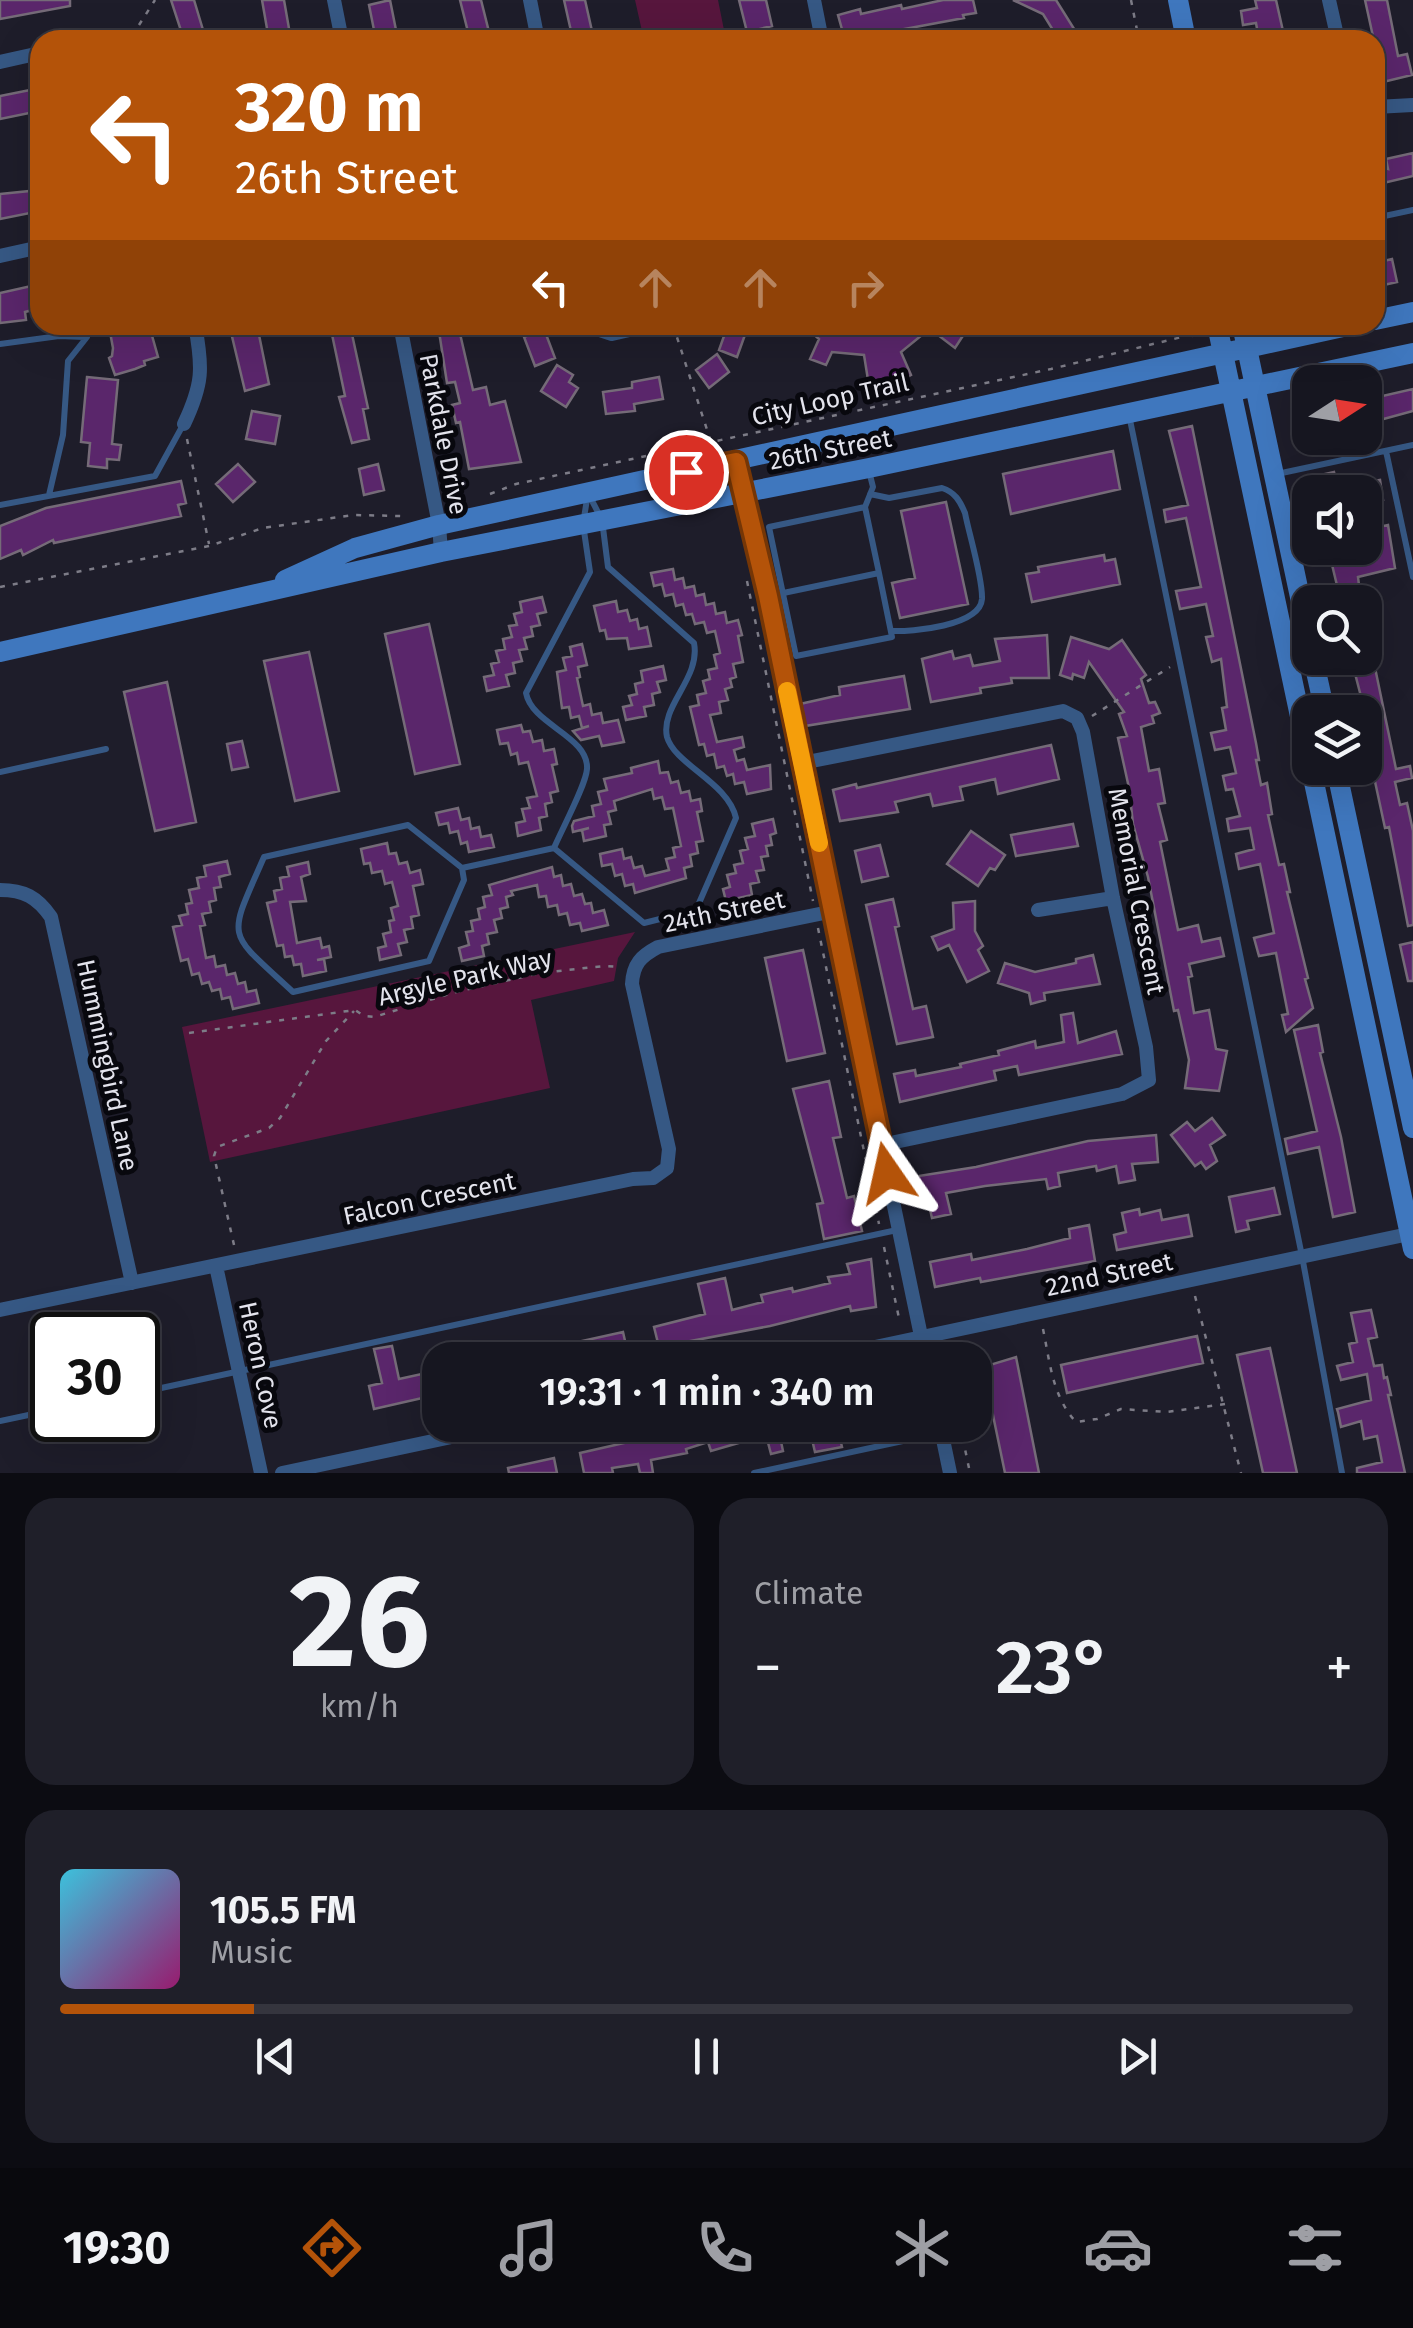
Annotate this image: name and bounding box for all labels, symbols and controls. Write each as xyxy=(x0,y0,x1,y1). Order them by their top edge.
text: 320 m xyxy=(235,66,424,150)
icon: left xyxy=(70,70,200,200)
text: 26th Street xyxy=(235,151,458,205)
icon: left xyxy=(523,260,578,315)
icon: ahead xyxy=(628,260,683,315)
icon: ahead xyxy=(733,260,788,315)
icon: right xyxy=(838,260,893,315)
street label: Parkdale Drive xyxy=(413,351,473,517)
north arrow xyxy=(1292,365,1382,455)
map controls xyxy=(1292,365,1382,785)
street label: City Loop Trail xyxy=(749,367,912,433)
street label: 26th Street xyxy=(767,423,895,477)
pin xyxy=(644,430,729,515)
icon: arrive xyxy=(659,445,714,500)
button: sound xyxy=(1292,475,1382,565)
button: search xyxy=(1292,585,1382,675)
button: layers xyxy=(1292,695,1382,785)
street label: Memorial Crescent xyxy=(1101,785,1171,998)
street label: 24th Street xyxy=(661,884,788,939)
street label: Argyle Park Way xyxy=(375,943,556,1013)
street label: Hummingbird Lane xyxy=(70,957,144,1174)
position arrow xyxy=(835,1121,939,1225)
street label: Falcon Crescent xyxy=(340,1166,519,1232)
street label: 22nd Street xyxy=(1043,1247,1176,1303)
street label: Heron Cove xyxy=(232,1299,288,1432)
speed limit sign: 30 xyxy=(30,1312,160,1442)
text: 19:31 · 1 min · 340 m xyxy=(540,1369,874,1415)
text: 26 xyxy=(289,1544,430,1700)
text: Climate xyxy=(754,1574,863,1612)
text: 23° xyxy=(996,1623,1111,1713)
text: − xyxy=(754,1635,782,1701)
text: + xyxy=(1326,1635,1353,1701)
text: km/h xyxy=(320,1687,399,1725)
text: 105.5 FM xyxy=(210,1887,357,1933)
text: Music xyxy=(210,1933,293,1971)
icon: previous xyxy=(248,2029,303,2084)
icon: pause xyxy=(679,2029,734,2084)
icon: next xyxy=(1110,2029,1165,2084)
icon: directions xyxy=(297,2213,367,2283)
icon: music xyxy=(494,2213,564,2283)
icon: phone xyxy=(690,2213,760,2283)
icon: climate xyxy=(887,2213,957,2283)
icon: car xyxy=(1083,2213,1153,2283)
icon: filters xyxy=(1280,2213,1350,2283)
text: 19:30 xyxy=(63,2221,171,2275)

